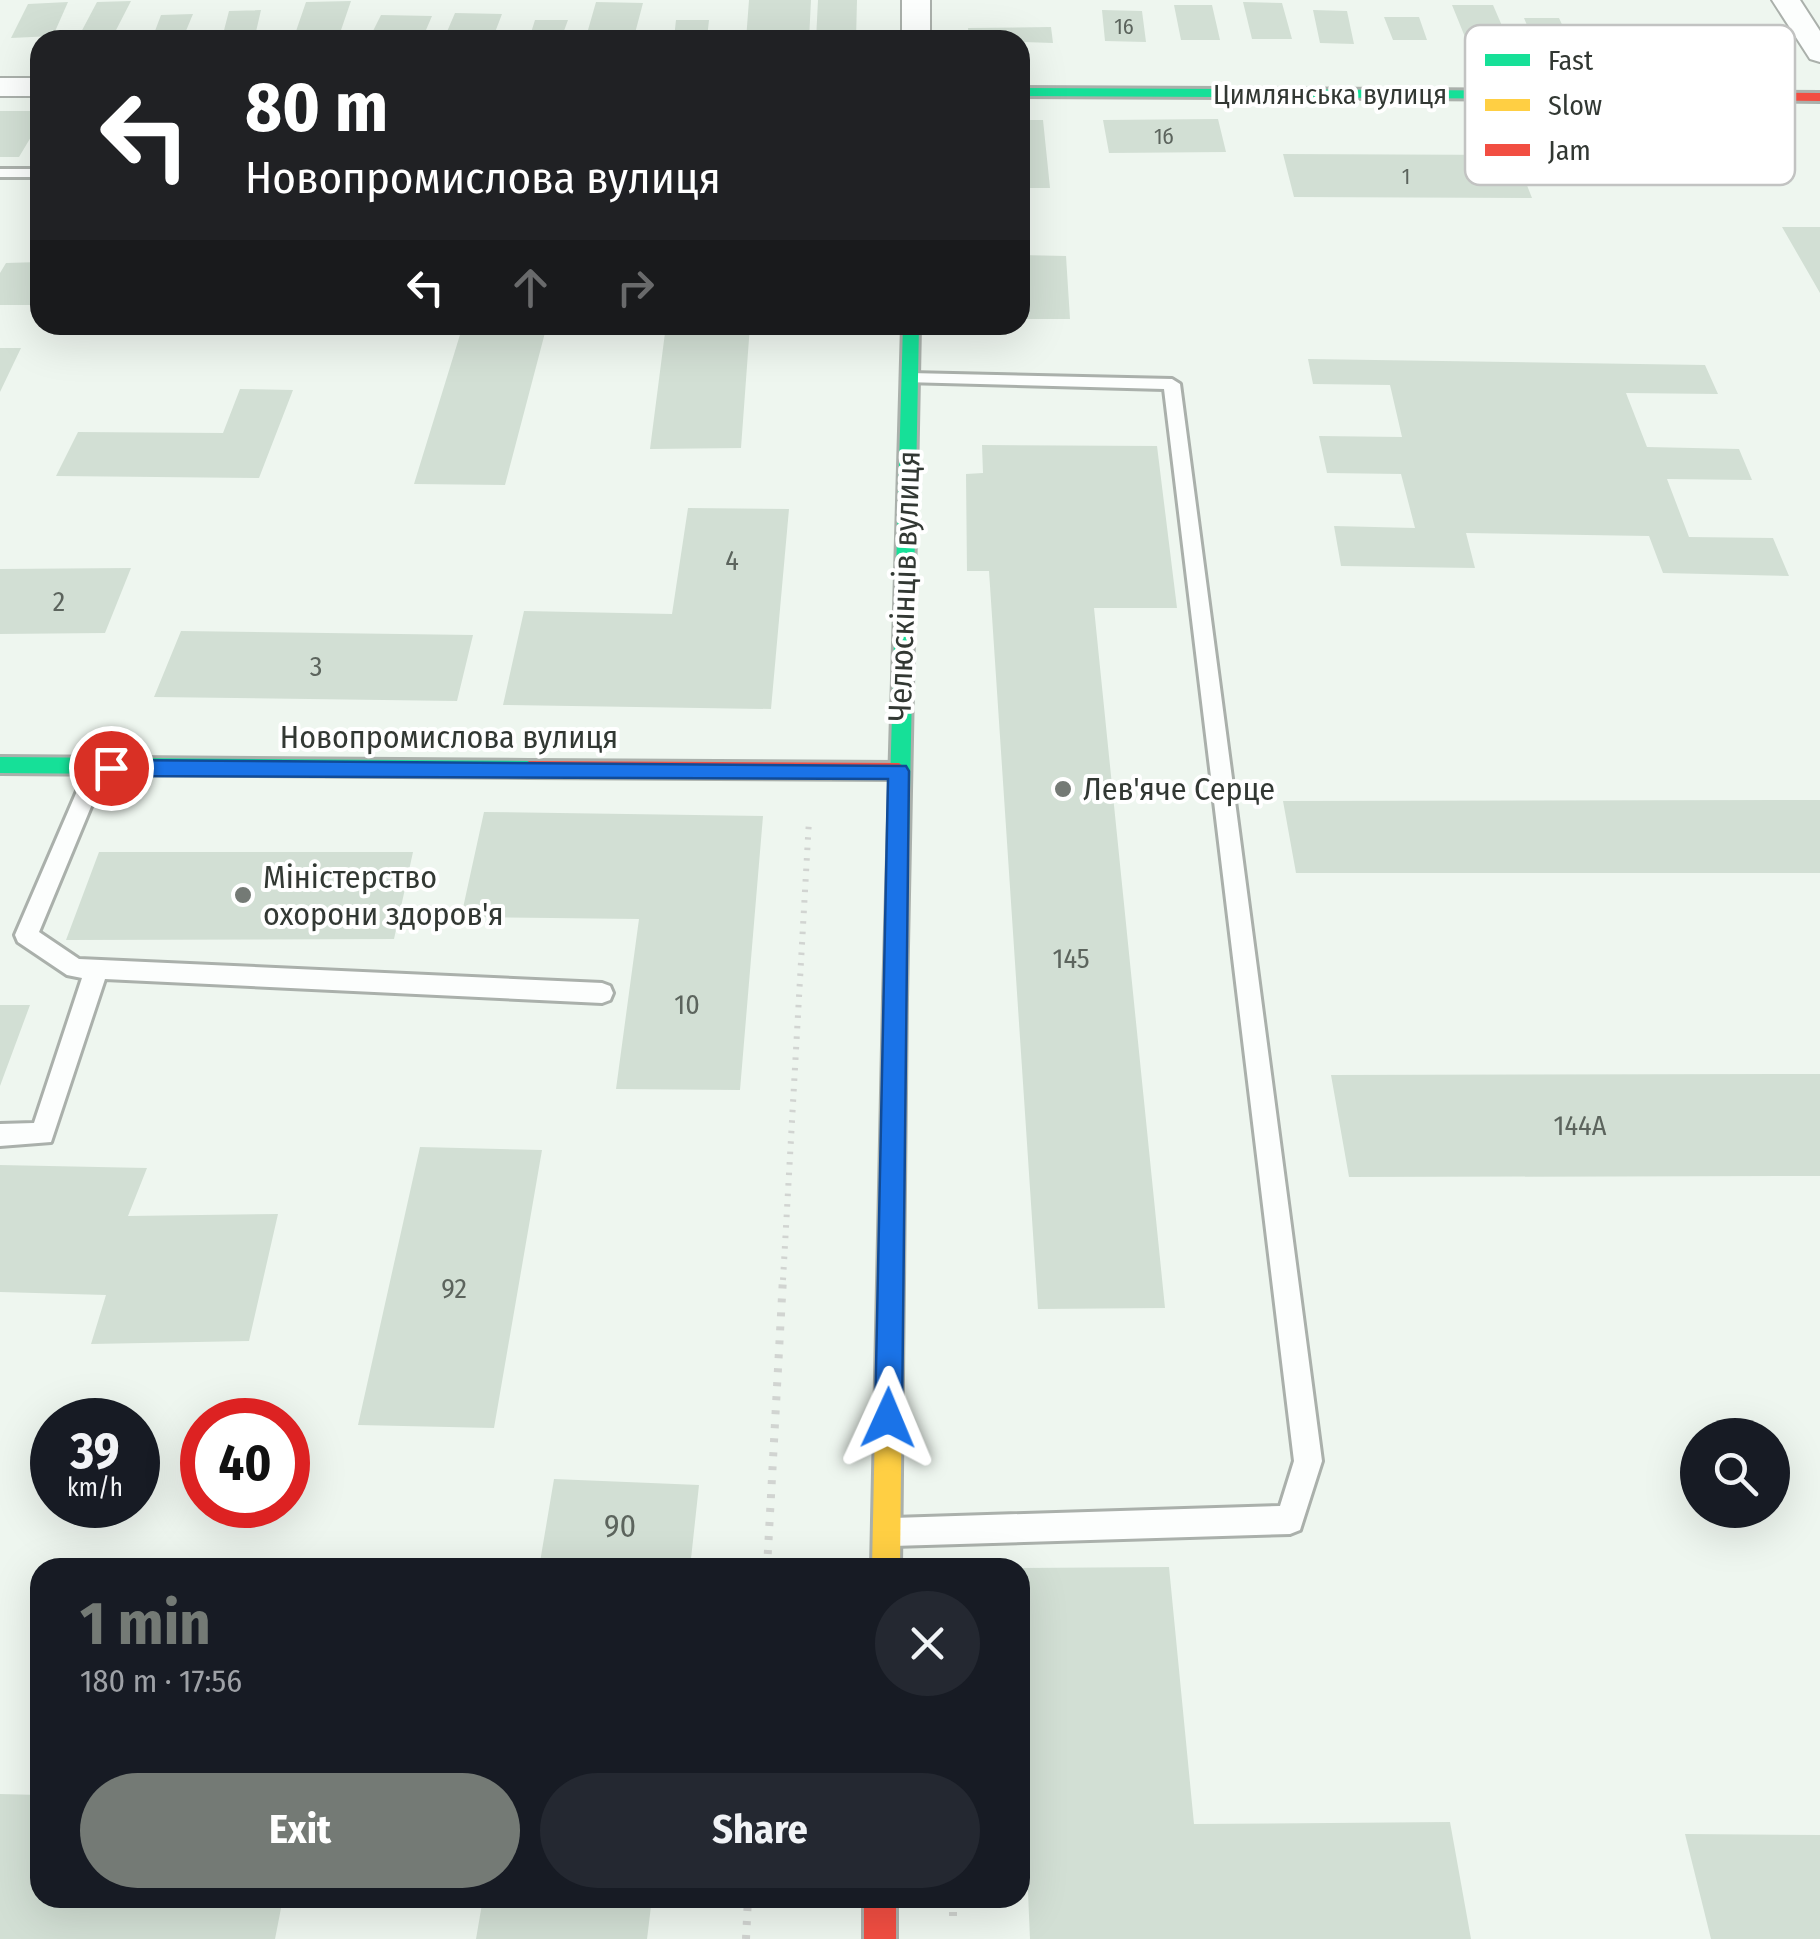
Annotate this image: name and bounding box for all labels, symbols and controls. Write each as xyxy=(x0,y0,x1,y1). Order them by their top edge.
house number: 16 xyxy=(1114,13,1134,40)
legend xyxy=(1465,25,1795,185)
text: Fast xyxy=(1548,44,1594,77)
text: 80 m xyxy=(245,66,388,150)
icon: left xyxy=(80,70,210,200)
street label: Цимлянська вулиця xyxy=(1213,78,1447,111)
text: Slow xyxy=(1548,89,1602,122)
house number: 1б xyxy=(1154,123,1174,150)
text: Jam xyxy=(1548,134,1591,167)
text: Новопромислова вулиця xyxy=(245,151,721,205)
house number: 1 xyxy=(1402,163,1410,190)
icon: left xyxy=(398,260,453,315)
icon: ahead xyxy=(503,260,558,315)
icon: right xyxy=(608,260,663,315)
street label: Челюскінців вулиця xyxy=(880,450,928,722)
house number: 4 xyxy=(725,544,739,577)
house number: 2 xyxy=(53,585,65,618)
house number: 3 xyxy=(310,650,322,683)
street label: Новопромислова вулиця xyxy=(280,718,618,756)
pin xyxy=(69,726,154,811)
icon: arrive xyxy=(84,741,139,796)
place label: Лев'яче Серце xyxy=(1083,770,1275,808)
marker: Лев'яче Серце xyxy=(1052,778,1074,800)
place label: Міністерство охорони здоров'я xyxy=(263,858,504,933)
marker: Міністерство охорони здоров'я xyxy=(232,884,254,906)
house number: 145 xyxy=(1052,942,1090,975)
house number: 10 xyxy=(674,988,700,1021)
house number: 144А xyxy=(1554,1109,1607,1142)
house number: 92 xyxy=(441,1272,467,1305)
position arrow xyxy=(836,1366,940,1470)
speed limit sign: 40 xyxy=(180,1398,310,1528)
map controls xyxy=(1680,1418,1790,1528)
button: search xyxy=(1680,1418,1790,1528)
text: 39 xyxy=(70,1421,120,1481)
text: km/h xyxy=(67,1473,123,1503)
house number: 90 xyxy=(604,1507,636,1545)
text: 1 min xyxy=(80,1588,211,1660)
button: close xyxy=(875,1591,980,1696)
text: 180 m · 17:56 xyxy=(80,1662,242,1700)
button: Exit xyxy=(80,1773,520,1888)
button: Share xyxy=(540,1773,980,1888)

